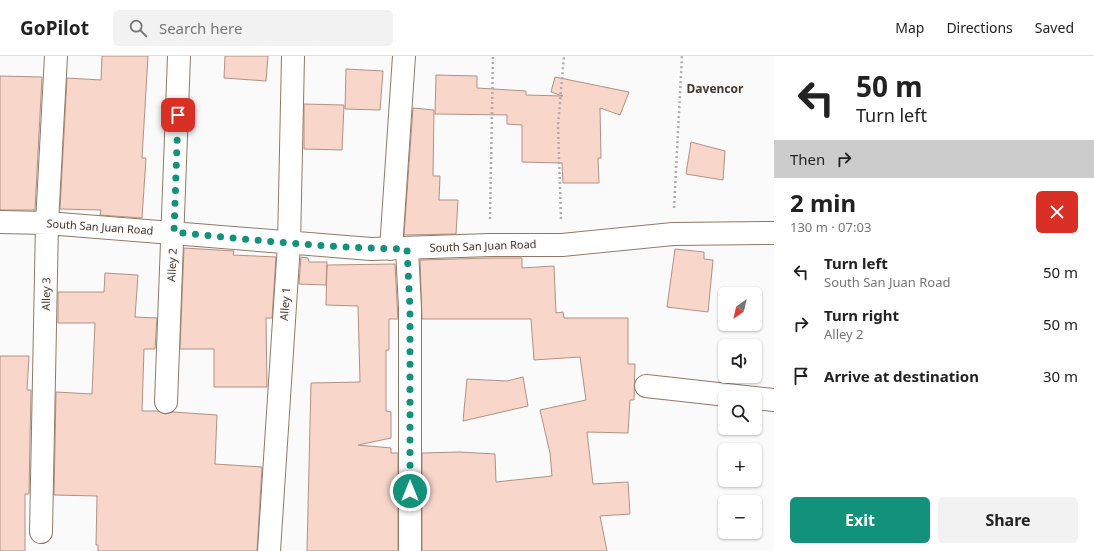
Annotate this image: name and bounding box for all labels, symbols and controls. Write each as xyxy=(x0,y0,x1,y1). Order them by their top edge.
search box xyxy=(113,10,393,46)
text: GoPilot xyxy=(20,15,89,41)
icon: search xyxy=(127,17,149,39)
text: Search here xyxy=(159,18,242,38)
text: Map xyxy=(895,18,924,37)
text: Directions xyxy=(946,18,1013,37)
text: Saved xyxy=(1035,18,1074,37)
text: 50 m xyxy=(856,67,923,105)
icon: left xyxy=(790,72,842,124)
district label: Davencor xyxy=(687,80,744,97)
pin xyxy=(161,98,195,132)
text: Turn left xyxy=(856,103,927,127)
icon: arrive xyxy=(167,104,189,126)
icon: right xyxy=(833,148,855,170)
text: Then xyxy=(790,149,825,169)
text: 2 min xyxy=(790,186,856,219)
button: close xyxy=(1036,191,1078,233)
street label: South San Juan Road xyxy=(46,215,154,238)
text: 130 m · 07:03 xyxy=(790,218,871,236)
street label: South San Juan Road xyxy=(429,236,537,255)
street label: Alley 2 xyxy=(163,248,180,282)
text: Turn left xyxy=(824,253,888,273)
icon: left xyxy=(790,261,812,283)
text: 50 m xyxy=(1043,262,1078,282)
text: South San Juan Road xyxy=(824,273,951,291)
street label: Alley 3 xyxy=(38,277,53,311)
street label: Alley 1 xyxy=(276,287,293,321)
north arrow xyxy=(718,287,762,331)
map controls xyxy=(718,287,762,539)
text: Turn right xyxy=(824,305,899,325)
icon: right xyxy=(790,313,812,335)
text: 50 m xyxy=(1043,314,1078,334)
text: Alley 2 xyxy=(824,325,864,343)
button: sound xyxy=(718,339,762,383)
icon: arrive xyxy=(790,365,812,387)
text: Arrive at destination xyxy=(824,366,979,386)
text: 30 m xyxy=(1043,366,1078,386)
button: search xyxy=(718,391,762,435)
button: + xyxy=(718,443,762,487)
position arrow xyxy=(389,470,431,512)
button: − xyxy=(718,495,762,539)
button: Exit xyxy=(790,497,930,543)
button: Share xyxy=(938,497,1078,543)

